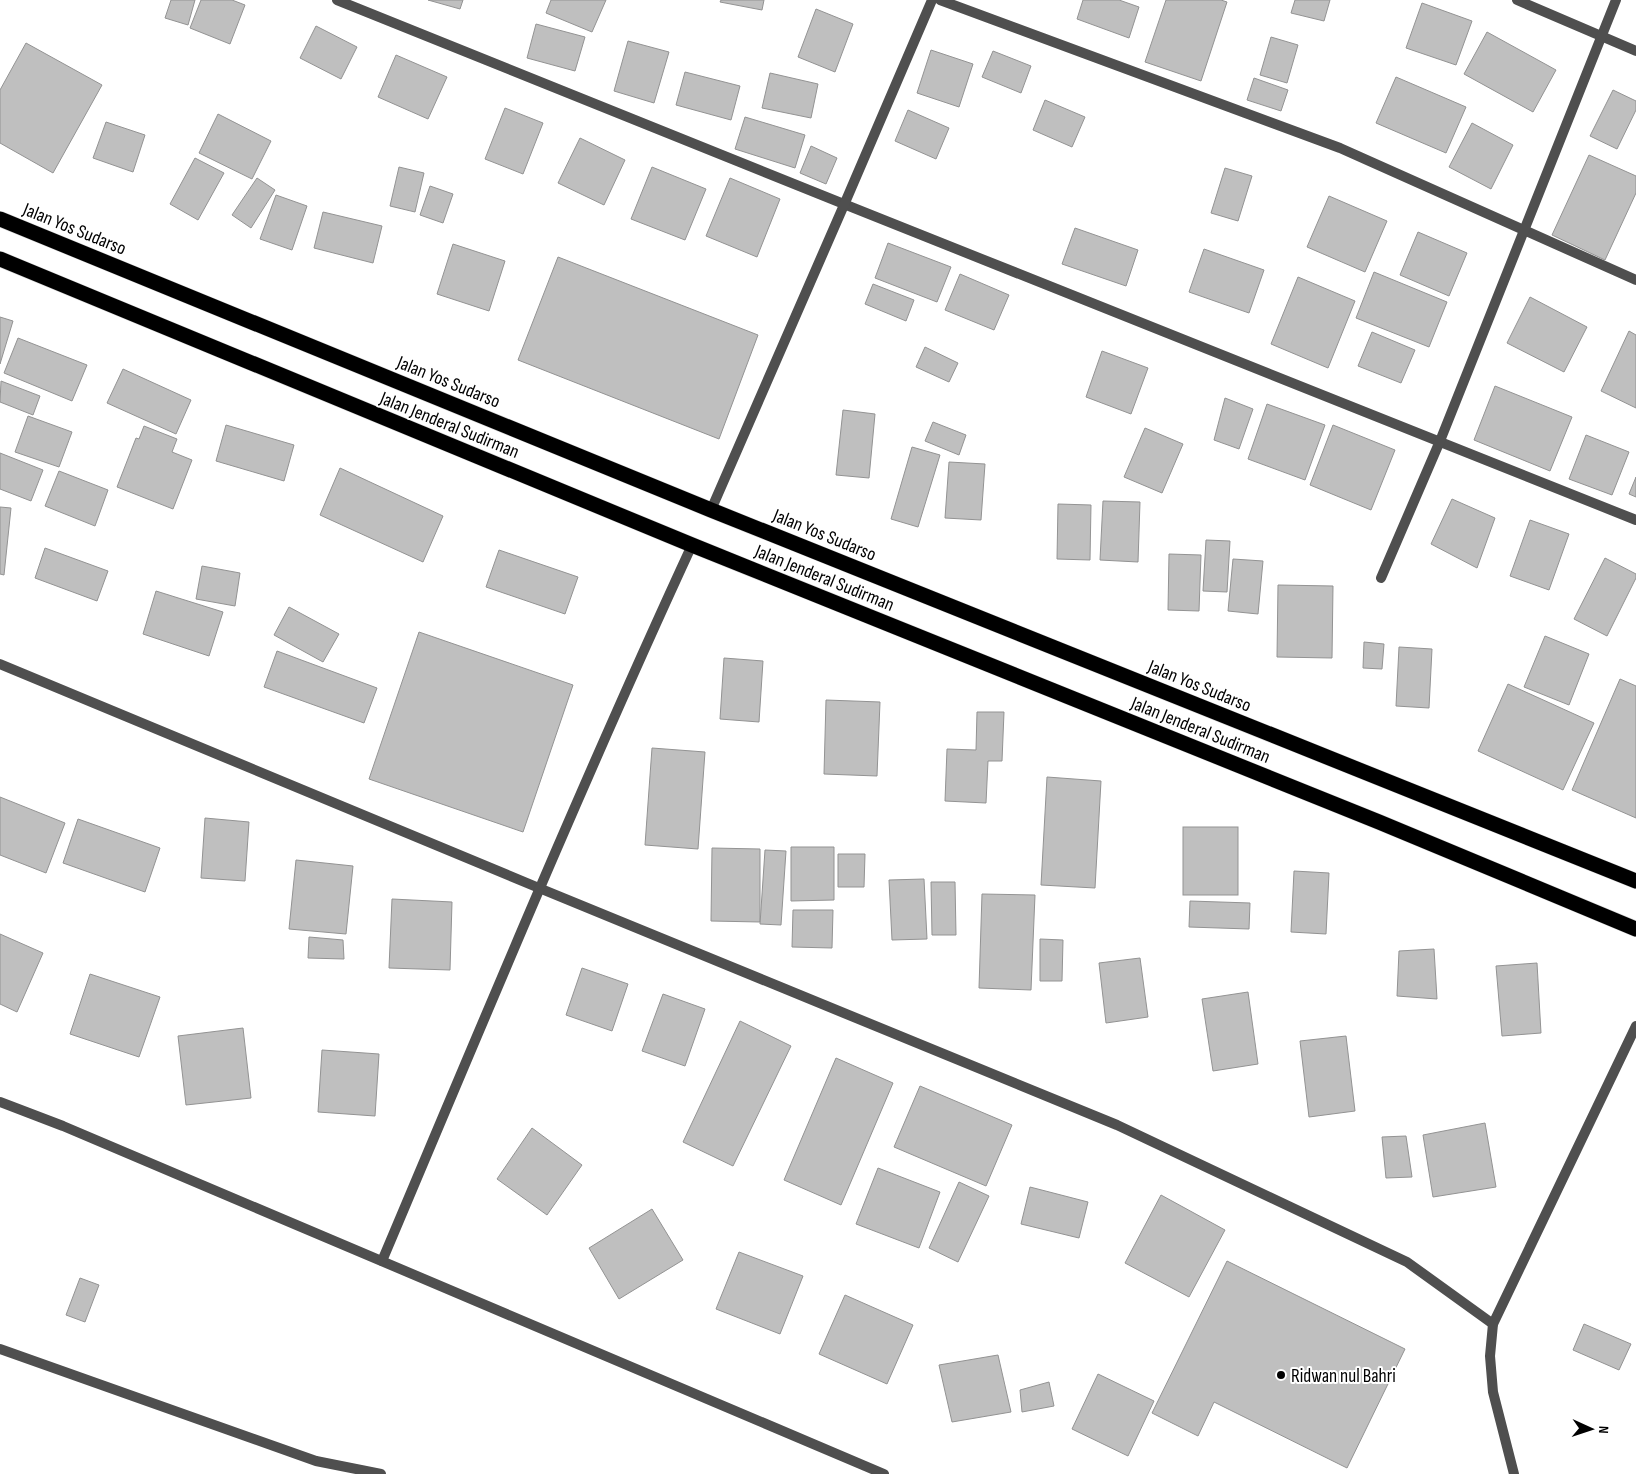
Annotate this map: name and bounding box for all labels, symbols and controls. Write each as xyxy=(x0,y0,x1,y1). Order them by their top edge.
street label: Jalan Yos Sudarso xyxy=(19,198,129,260)
street label: Jalan Yos Sudarso xyxy=(393,351,503,413)
street label: Jalan Jenderal Sudirman xyxy=(376,387,522,464)
street label: Jalan Yos Sudarso xyxy=(769,504,879,566)
street label: Jalan Jenderal Sudirman xyxy=(751,540,897,617)
street label: Jalan Yos Sudarso xyxy=(1144,655,1254,717)
street label: Jalan Jenderal Sudirman xyxy=(1127,692,1273,769)
place label: Ridwan nul Bahri xyxy=(1291,1365,1396,1388)
marker: Ridwan nul Bahri xyxy=(1275,1369,1287,1381)
north arrow xyxy=(1566,1404,1616,1454)
text: N xyxy=(1595,1425,1612,1434)

